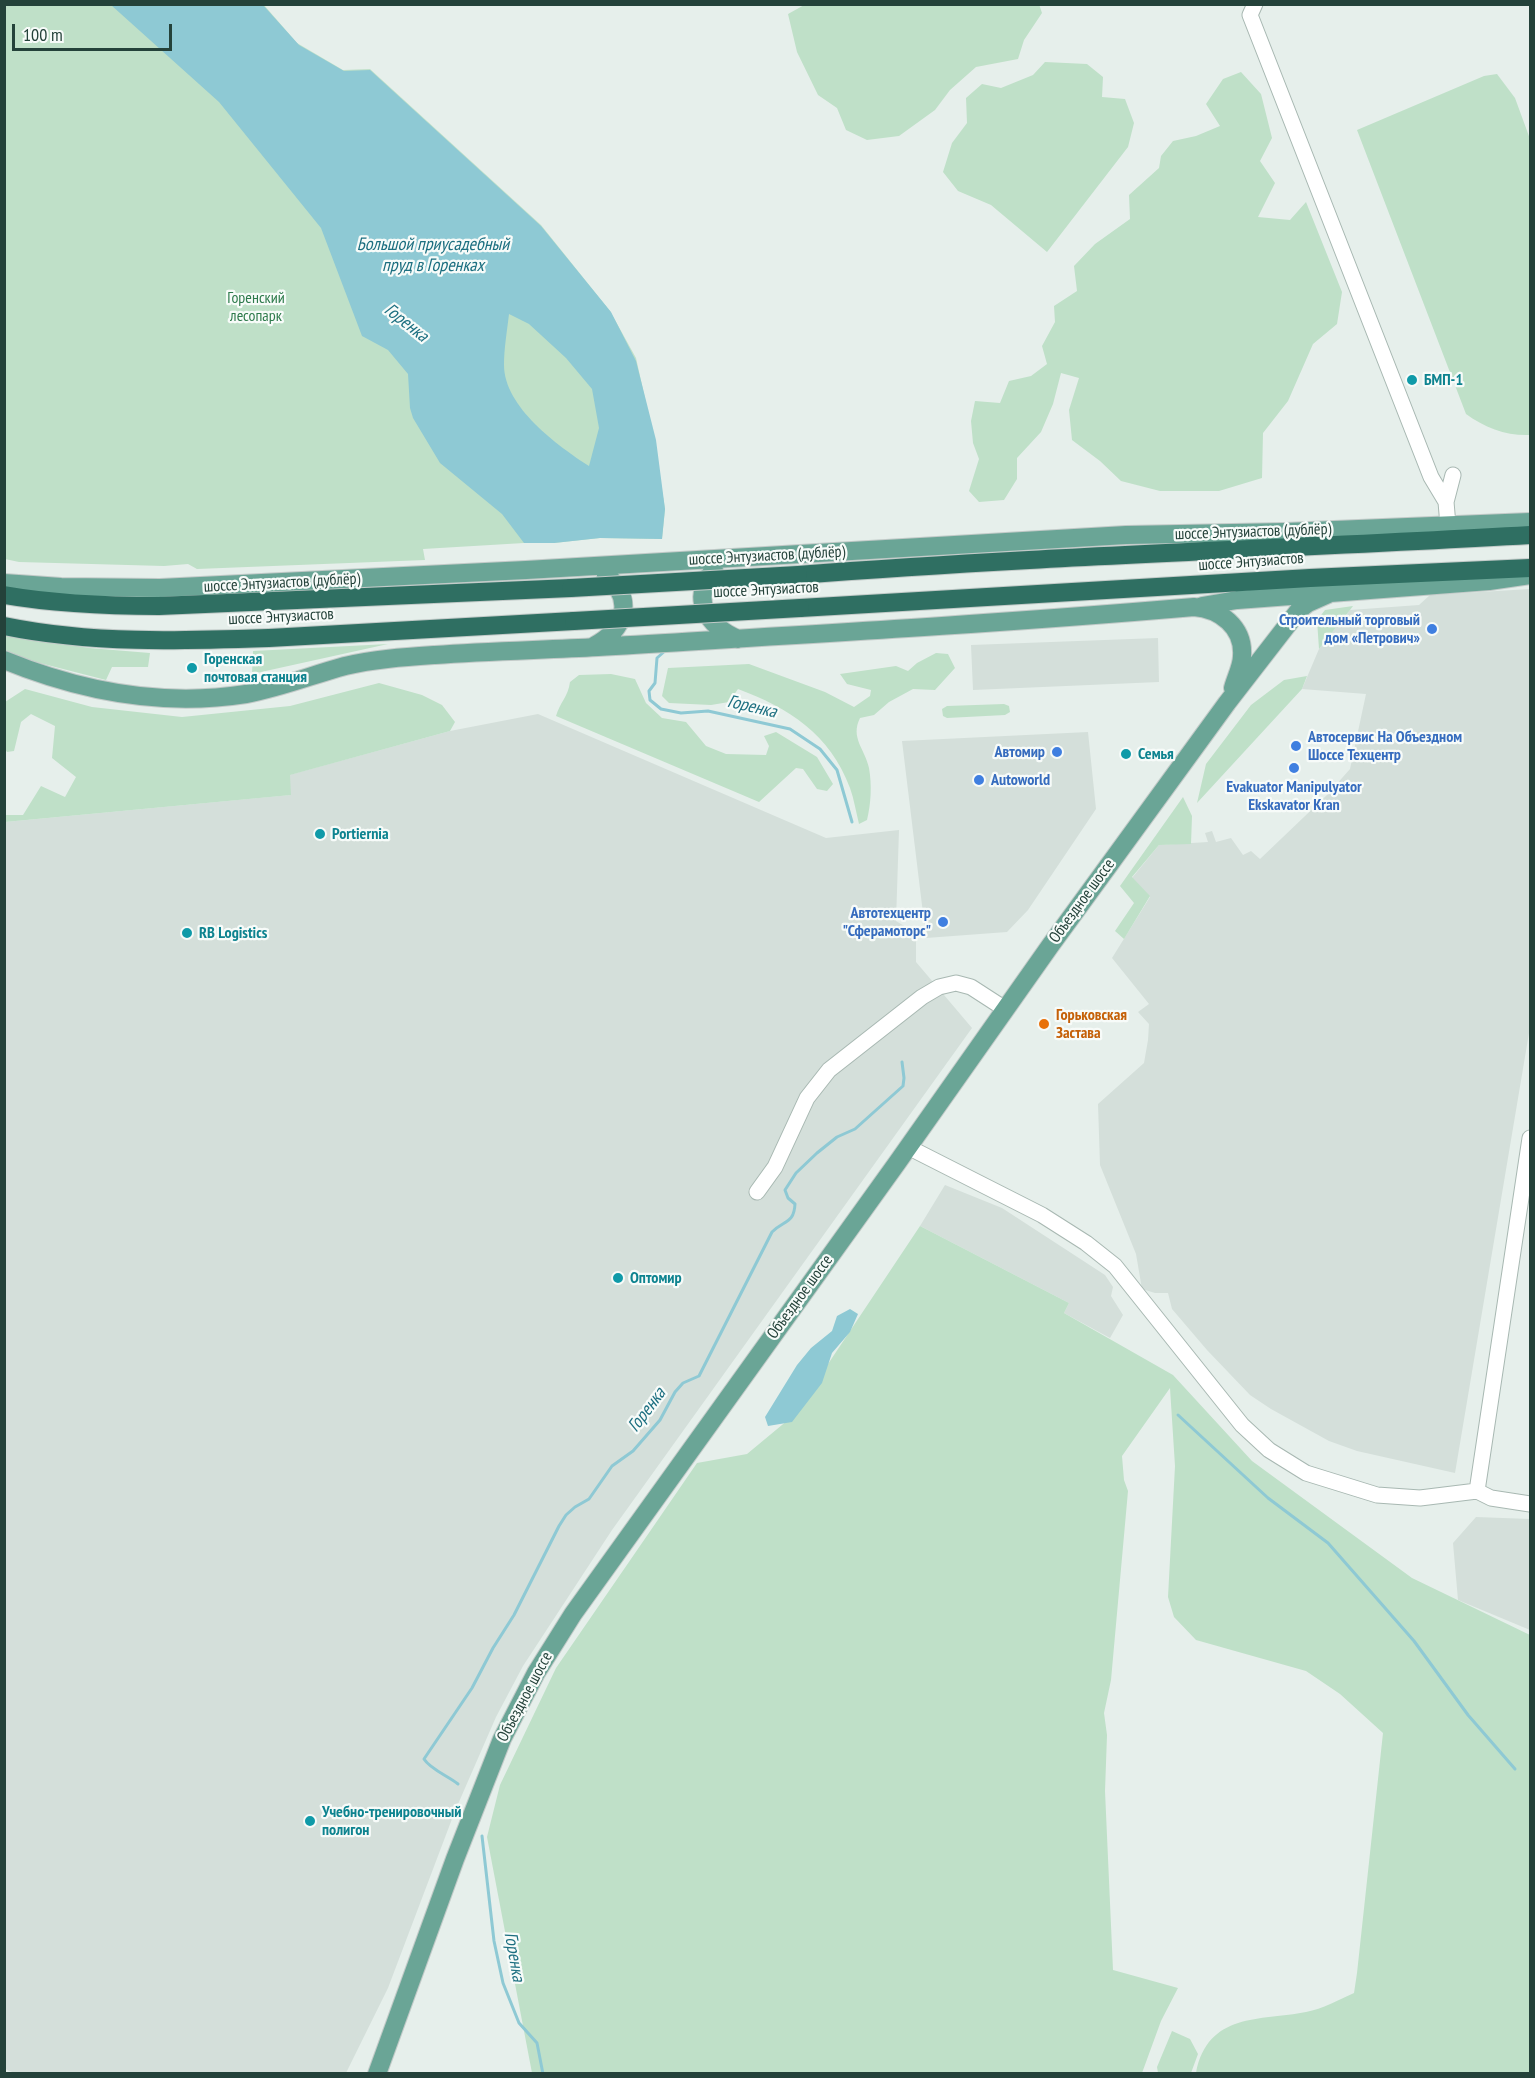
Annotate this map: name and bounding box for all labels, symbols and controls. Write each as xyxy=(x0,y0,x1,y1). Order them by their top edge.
scale bar xyxy=(15,12,176,50)
text: 100 m xyxy=(23,23,63,46)
water label: Большой приусадебный пруд в Горенках xyxy=(357,234,509,276)
park label: Горенский лесопарк xyxy=(227,288,285,326)
water label: Горенка xyxy=(380,299,432,347)
place label: БМП-1 xyxy=(1424,370,1463,390)
marker: БМП-1 xyxy=(1405,373,1419,387)
street label: шоссе Энтузиастов (дублёр) xyxy=(1174,520,1332,544)
street label: шоссе Энтузиастов (дублёр) xyxy=(688,542,846,570)
street label: шоссе Энтузиастов xyxy=(1198,549,1304,575)
street label: шоссе Энтузиастов (дублёр) xyxy=(203,569,361,597)
street label: шоссе Энтузиастов xyxy=(713,578,819,602)
street label: шоссе Энтузиастов xyxy=(228,605,334,629)
place label: Строительный торговый дом «Петрович» xyxy=(1279,610,1420,648)
marker: Строительный торговый дом «Петрович» xyxy=(1425,622,1439,636)
place label: Горенская почтовая станция xyxy=(204,649,307,687)
marker: Горенская почтовая станция xyxy=(185,661,199,675)
water label: Горенка xyxy=(725,691,779,723)
place label: Автосервис На Объездном Шоссе Техцентр xyxy=(1308,727,1462,765)
marker: Автосервис На Объездном Шоссе Техцентр xyxy=(1289,739,1303,753)
place label: Автомир xyxy=(995,742,1045,762)
place label: Семья xyxy=(1138,744,1174,764)
marker: Автомир xyxy=(1050,745,1064,759)
marker: Семья xyxy=(1119,747,1133,761)
marker: Evakuator Manipulyator Ekskavator Kran xyxy=(1287,761,1301,775)
place label: Autoworld xyxy=(991,770,1050,790)
marker: Autoworld xyxy=(972,773,986,787)
place label: Evakuator Manipulyator Ekskavator Kran xyxy=(1226,777,1362,815)
place label: Portiernia xyxy=(332,824,389,844)
marker: Portiernia xyxy=(313,827,327,841)
street label: Объездное шоссе xyxy=(1045,855,1119,947)
place label: Автотехцентр "Сферамоторс" xyxy=(843,903,931,941)
marker: Автотехцентр "Сферамоторс" xyxy=(936,915,950,929)
place label: RB Logistics xyxy=(199,923,267,943)
marker: RB Logistics xyxy=(180,926,194,940)
place label: Горьковская Застава xyxy=(1056,1005,1127,1043)
marker: Горьковская Застава xyxy=(1037,1017,1051,1031)
street label: Объездное шоссе xyxy=(763,1251,837,1343)
place label: Оптомир xyxy=(630,1268,682,1288)
marker: Оптомир xyxy=(611,1271,625,1285)
water label: Горенка xyxy=(623,1384,671,1436)
street label: Объездное шоссе xyxy=(493,1649,557,1745)
place label: Учебно-тренировочный полигон xyxy=(322,1802,461,1840)
marker: Учебно-тренировочный полигон xyxy=(303,1814,317,1828)
water label: Горенка xyxy=(499,1931,529,1983)

